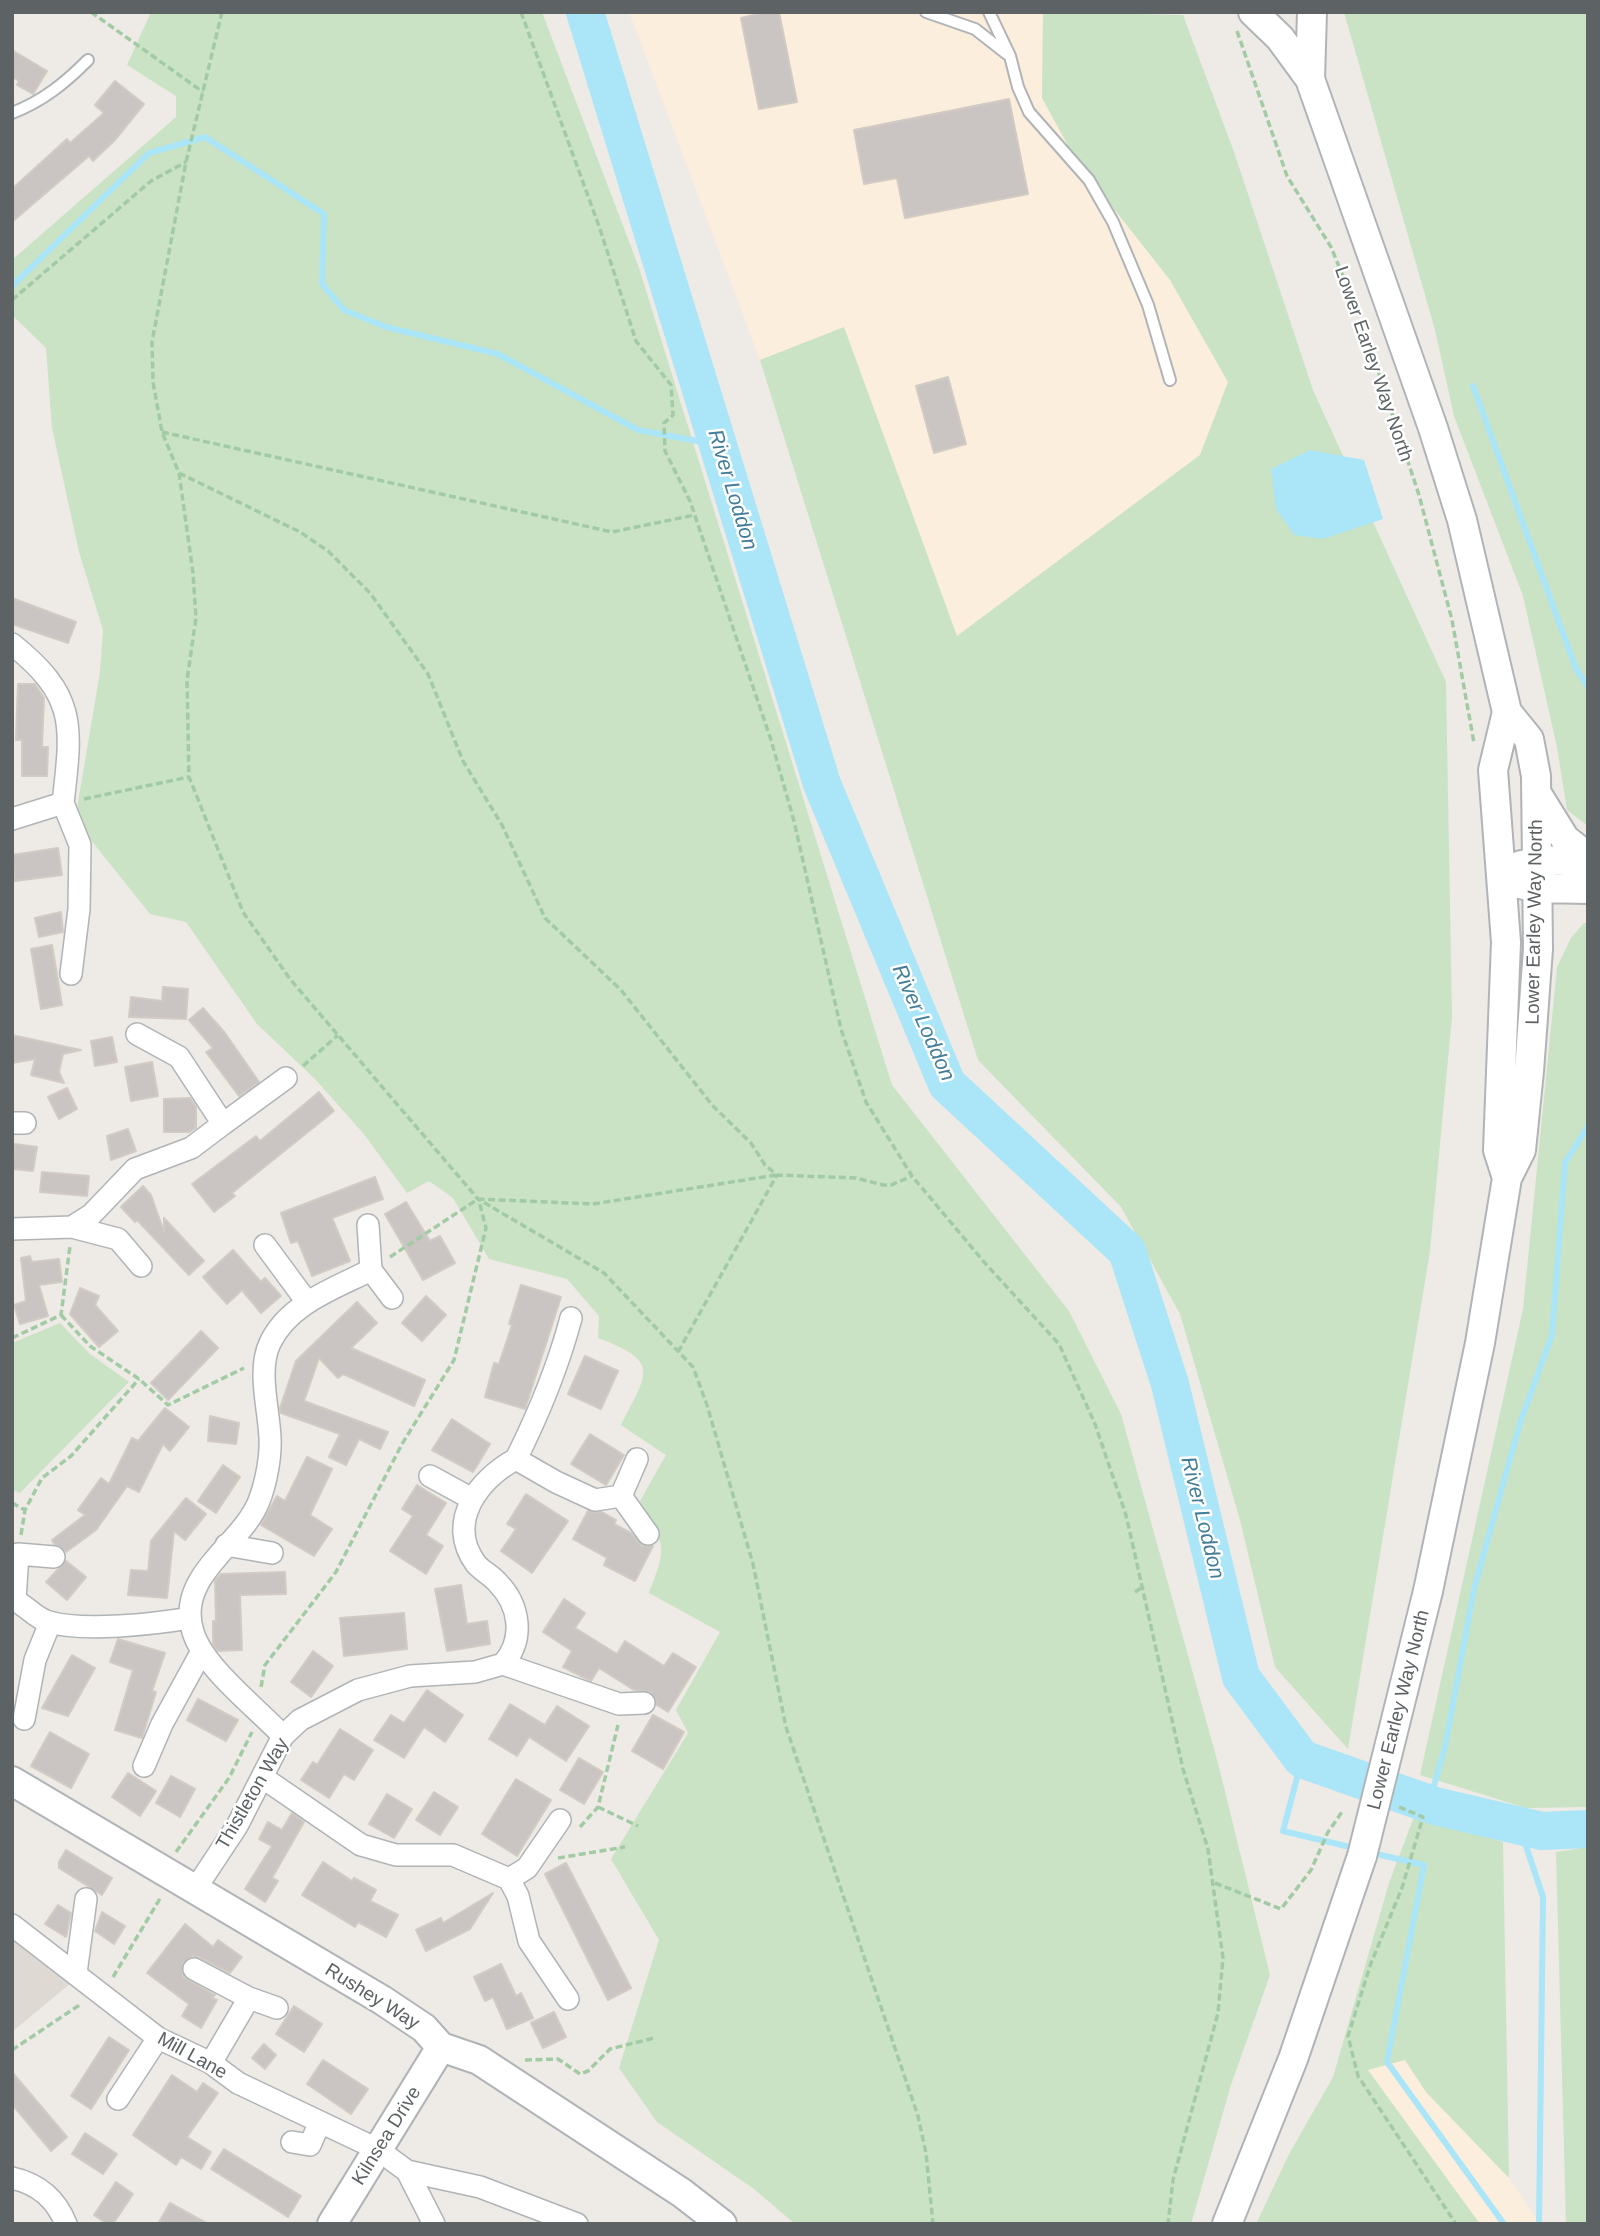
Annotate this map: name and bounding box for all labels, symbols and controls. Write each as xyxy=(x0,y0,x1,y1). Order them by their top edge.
street label: Lower Earley Way North xyxy=(1329,263,1417,465)
water label: River Loddon xyxy=(702,427,762,553)
street label: Lower Earley Way North xyxy=(1522,819,1548,1025)
water label: River Loddon xyxy=(886,961,960,1085)
water label: River Loddon xyxy=(1175,1454,1229,1582)
street label: Lower Earley Way North xyxy=(1363,1608,1435,1812)
street label: Thistleton Way xyxy=(212,1734,294,1854)
street label: Rushey Way xyxy=(321,1959,423,2035)
street label: Mill Lane xyxy=(153,2028,231,2084)
street label: Kilnsea Drive xyxy=(348,2082,426,2190)

